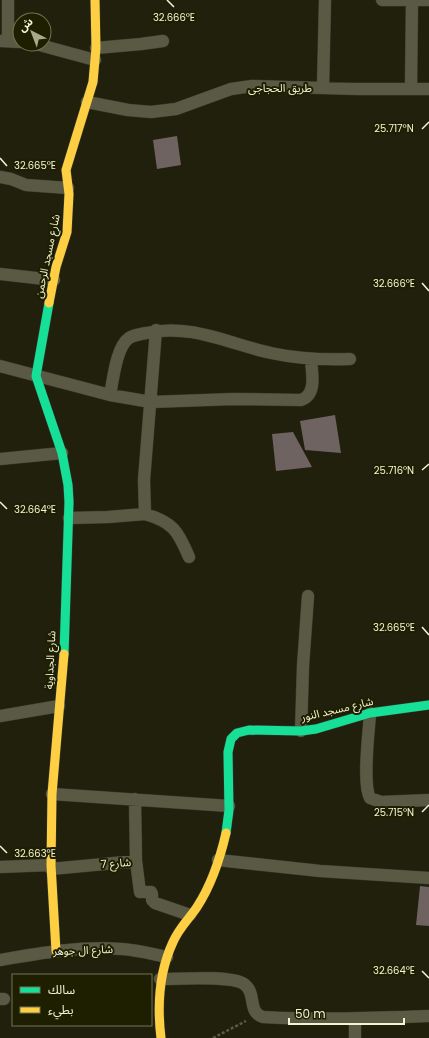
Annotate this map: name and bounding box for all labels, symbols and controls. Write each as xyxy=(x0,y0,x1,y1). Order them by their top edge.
text: 32.666°E xyxy=(153,10,195,25)
north arrow xyxy=(12,12,52,52)
text: ش xyxy=(14,14,36,36)
street label: طريق الحجاجى xyxy=(248,80,312,96)
text: 25.717°N xyxy=(374,121,414,136)
text: 32.665°E xyxy=(14,158,56,173)
street label: شارع مسجد الرحمن xyxy=(30,212,64,300)
text: 32.666°E xyxy=(373,276,415,291)
text: 25.716°N xyxy=(374,463,414,478)
text: 32.664°E xyxy=(14,502,56,517)
text: 32.665°E xyxy=(373,620,415,635)
street label: شارع الجداوية xyxy=(40,630,60,690)
street label: شارع مسجد النور xyxy=(298,693,375,725)
text: 25.715°N xyxy=(374,805,414,820)
text: 32.663°E xyxy=(14,846,56,861)
street label: شارع 7 xyxy=(100,854,132,872)
street label: شارع ال جوهر xyxy=(52,941,114,959)
text: 32.664°E xyxy=(373,963,415,978)
legend xyxy=(12,974,152,1026)
text: سالك xyxy=(48,981,75,998)
scale bar xyxy=(289,1000,404,1026)
text: بطيء xyxy=(48,1001,74,1020)
text: 50 m xyxy=(295,1005,326,1022)

